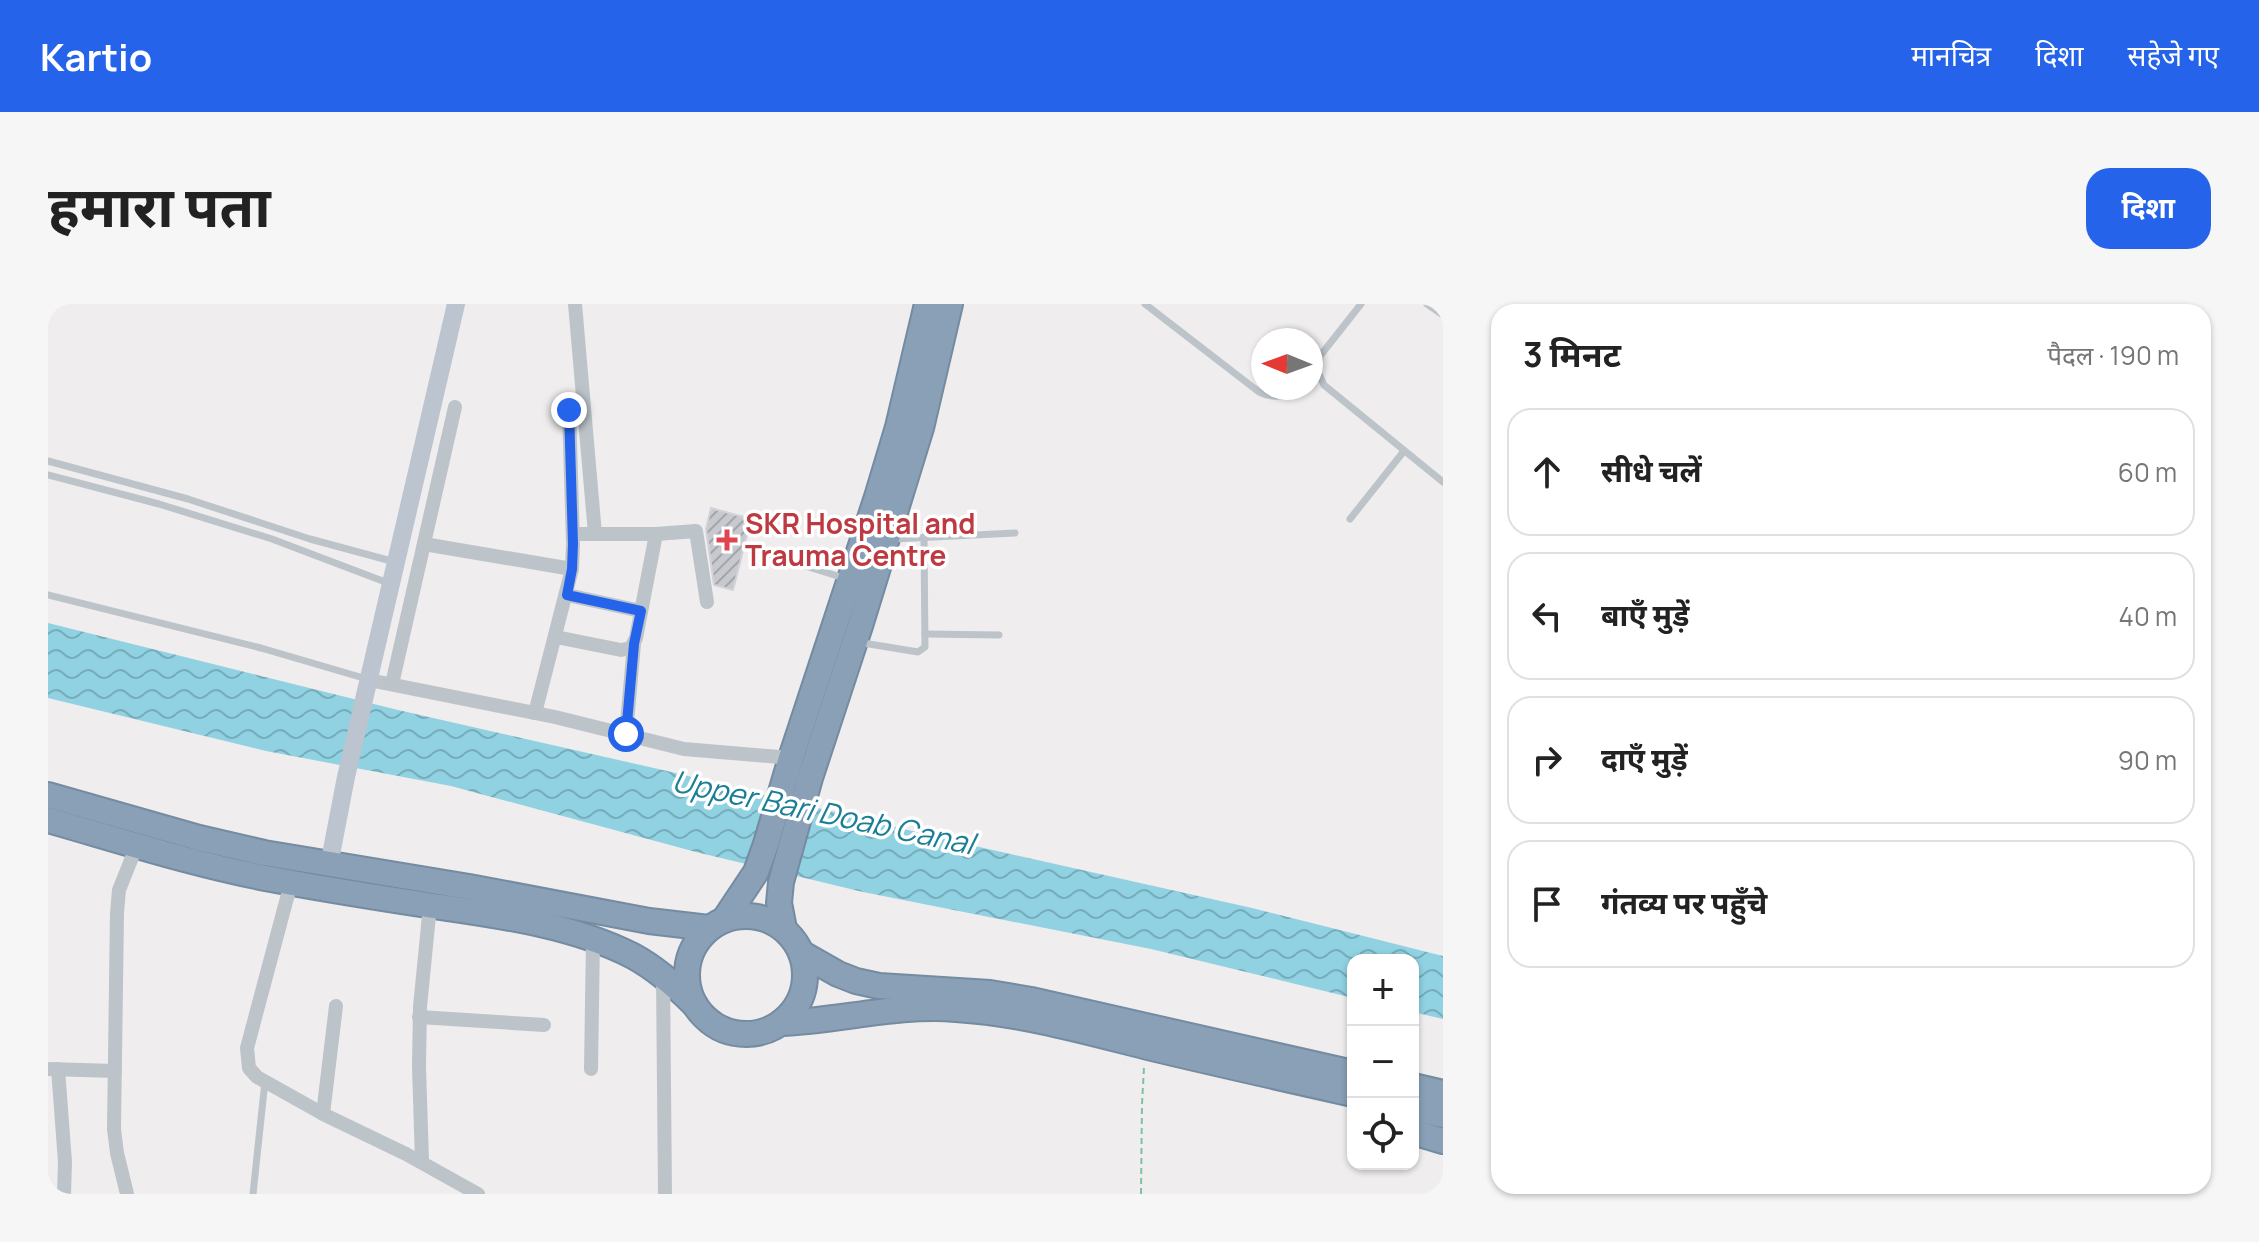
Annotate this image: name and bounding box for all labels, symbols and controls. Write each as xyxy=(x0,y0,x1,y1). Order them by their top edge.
text: Kartio xyxy=(40,30,152,82)
text: मानचित्र xyxy=(1911,36,1991,74)
text: दिशा xyxy=(2035,36,2084,74)
text: सहेजे गए xyxy=(2128,36,2219,74)
text: हमारा पता xyxy=(48,167,271,244)
button: दिशा xyxy=(2086,168,2211,249)
north arrow xyxy=(1251,328,1323,400)
text: 3 मिनट xyxy=(1523,331,1621,377)
text: पैदल · 190 m xyxy=(2047,337,2179,373)
route end xyxy=(551,392,587,428)
icon: ahead xyxy=(1525,450,1569,494)
text: सीधे चलें xyxy=(1601,450,1702,491)
text: 60 m xyxy=(2118,454,2177,490)
place label: SKR Hospital and Trauma Centre xyxy=(745,504,975,574)
marker: SKR Hospital and Trauma Centre xyxy=(716,529,738,551)
icon: left xyxy=(1525,594,1569,638)
text: बाएँ मुड़ें xyxy=(1601,594,1689,635)
text: 40 m xyxy=(2119,598,2177,634)
route start xyxy=(608,716,644,752)
icon: right xyxy=(1525,738,1569,782)
text: दाएँ मुड़ें xyxy=(1601,738,1688,779)
text: 90 m xyxy=(2118,742,2177,778)
water label: Upper Bari Doab Canal xyxy=(669,759,982,864)
icon: arrive xyxy=(1525,882,1569,926)
text: गंतव्य पर पहुँचे xyxy=(1601,882,1767,923)
map controls xyxy=(1347,954,1419,1170)
button: + xyxy=(1347,954,1419,1026)
button: − xyxy=(1347,1026,1419,1098)
button: locate xyxy=(1347,1098,1419,1170)

